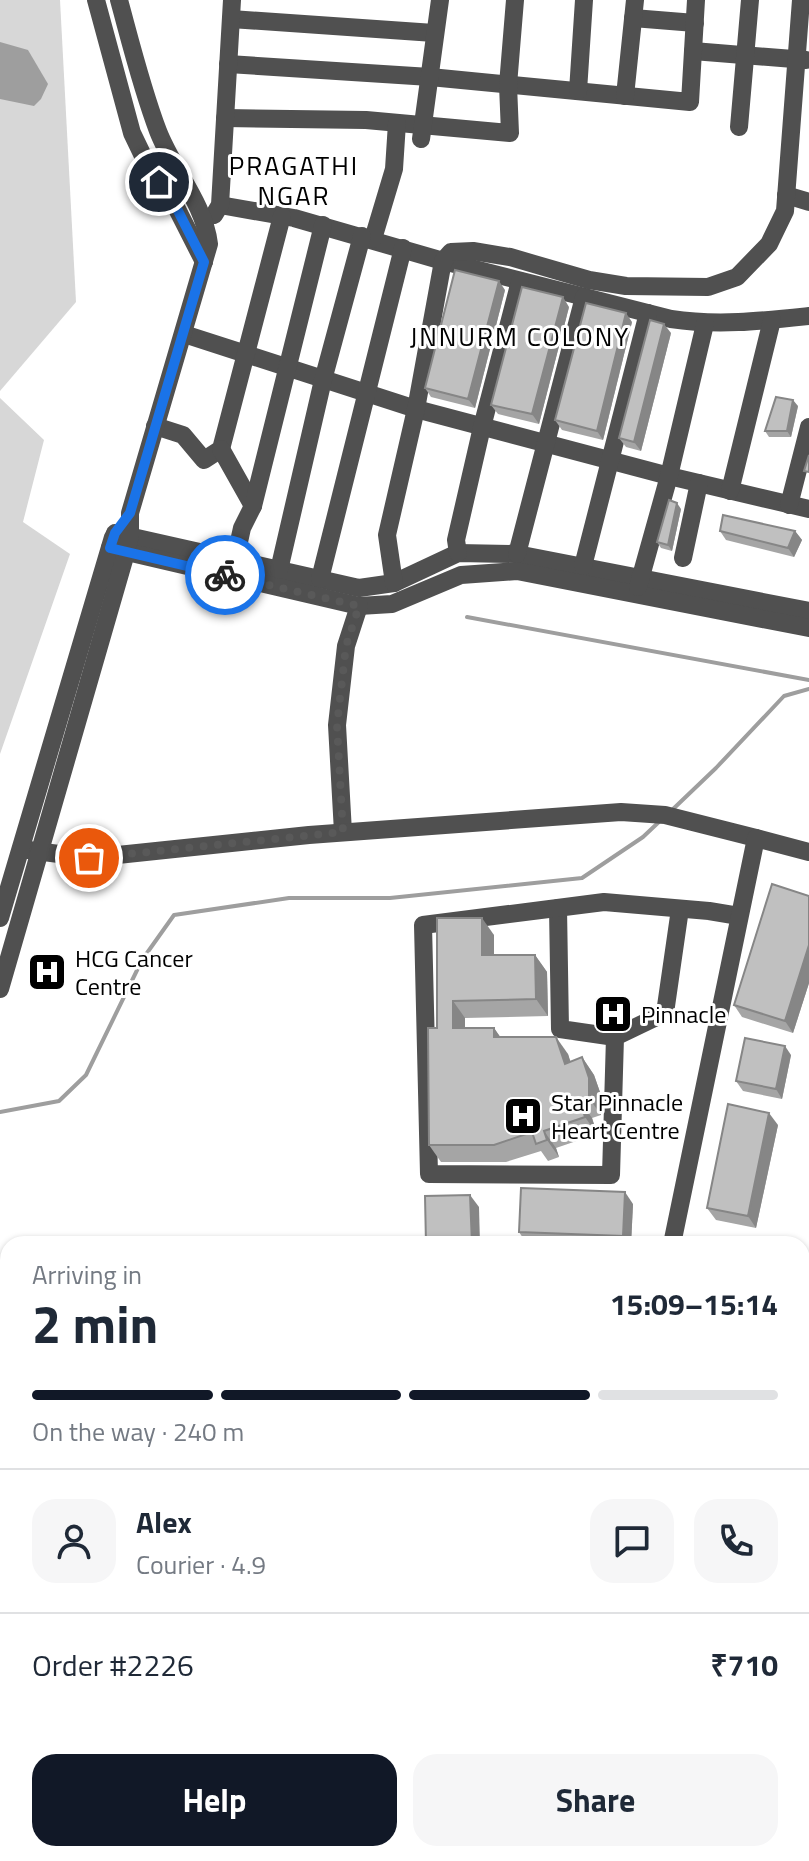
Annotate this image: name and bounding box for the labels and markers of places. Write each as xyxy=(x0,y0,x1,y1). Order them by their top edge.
pin xyxy=(125,148,193,216)
pin xyxy=(55,824,123,892)
place label: HCG Cancer Centre xyxy=(75,940,193,1004)
hospital icon: HCG Cancer Centre xyxy=(26,951,68,993)
hospital icon: Pinnacle xyxy=(592,993,634,1035)
place label: Pinnacle xyxy=(641,996,726,1032)
place label: Star Pinnacle Heart Centre xyxy=(551,1084,683,1148)
hospital icon: Star Pinnacle Heart Centre xyxy=(502,1095,544,1137)

